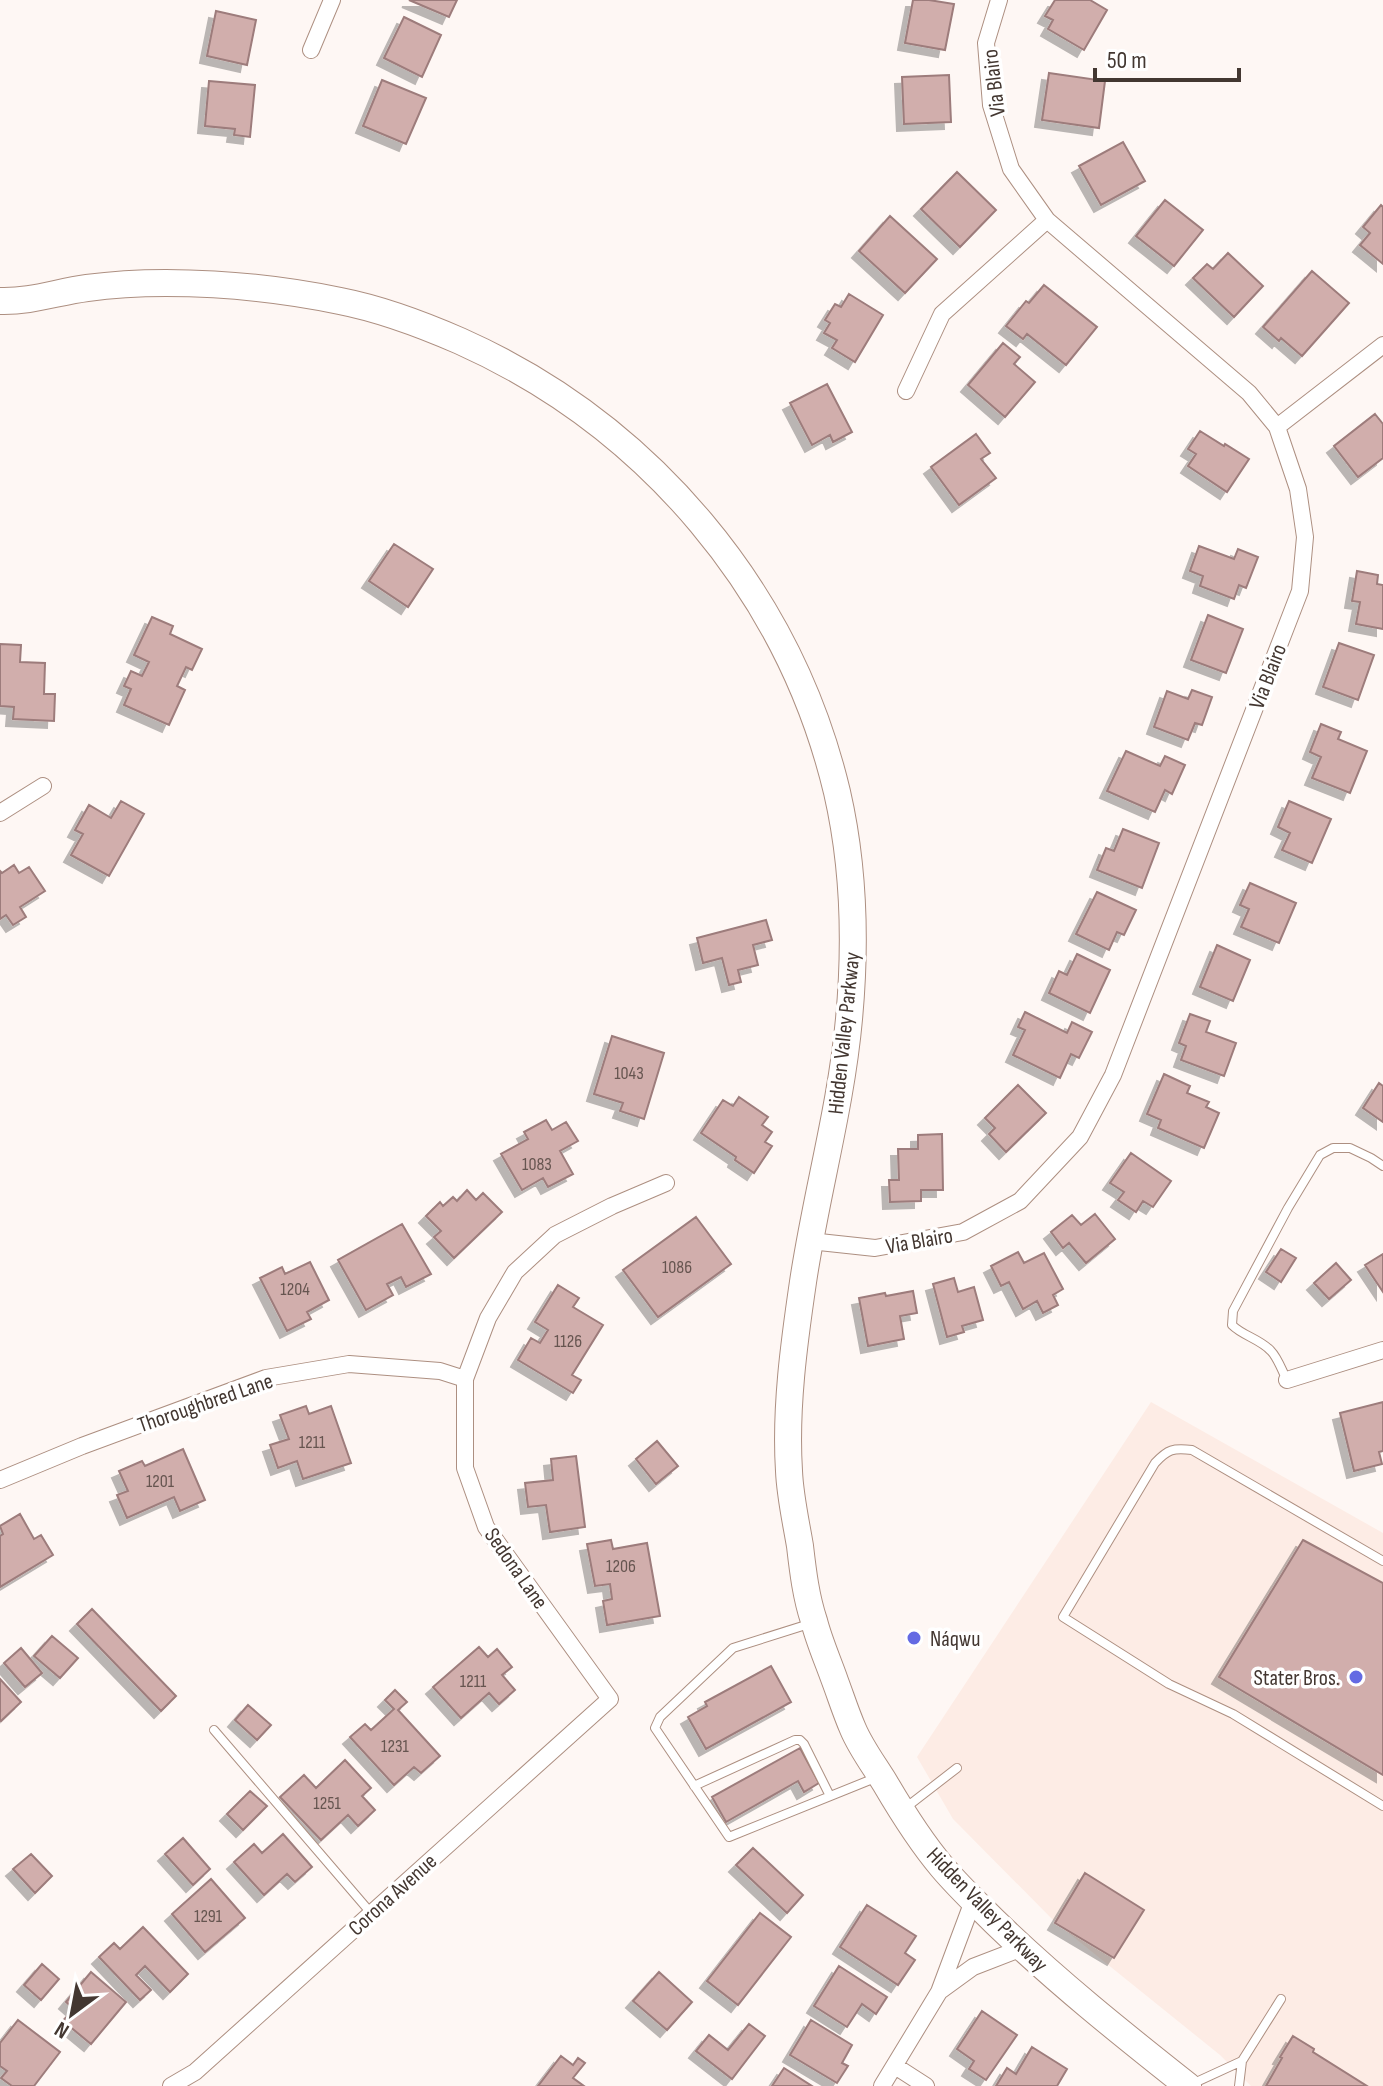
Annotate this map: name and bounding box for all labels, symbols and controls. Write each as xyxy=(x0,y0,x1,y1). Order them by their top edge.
scale bar xyxy=(1095,32,1239,82)
text: 50 m xyxy=(1107,46,1147,75)
street label: Via Blairo xyxy=(977,48,1012,118)
street label: Via Blairo xyxy=(1244,640,1293,713)
street label: Hidden Valley Parkway xyxy=(823,950,866,1116)
house number: 1043 xyxy=(614,1063,644,1084)
house number: 1083 xyxy=(522,1154,552,1175)
street label: Via Blairo xyxy=(884,1222,955,1261)
house number: 1086 xyxy=(662,1257,692,1278)
house number: 1204 xyxy=(280,1279,310,1300)
house number: 1126 xyxy=(554,1331,582,1352)
street label: Thoroughbred Lane xyxy=(134,1368,277,1439)
house number: 1211 xyxy=(299,1432,326,1453)
house number: 1201 xyxy=(146,1471,175,1492)
street label: Sedona Lane xyxy=(478,1523,553,1615)
house number: 1206 xyxy=(606,1556,636,1577)
place label: Náqwu xyxy=(930,1626,980,1653)
marker: Náqwu xyxy=(905,1629,923,1647)
place label: Stater Bros. xyxy=(1253,1665,1340,1692)
marker: Stater Bros. xyxy=(1347,1668,1365,1686)
house number: 1211 xyxy=(460,1671,487,1692)
house number: 1231 xyxy=(381,1736,410,1757)
house number: 1251 xyxy=(313,1793,341,1814)
street label: Hidden Valley Parkway xyxy=(921,1842,1054,1978)
street label: Corona Avenue xyxy=(343,1848,443,1942)
house number: 1291 xyxy=(194,1906,223,1927)
north arrow xyxy=(32,1974,112,2054)
text: N xyxy=(50,2015,74,2044)

